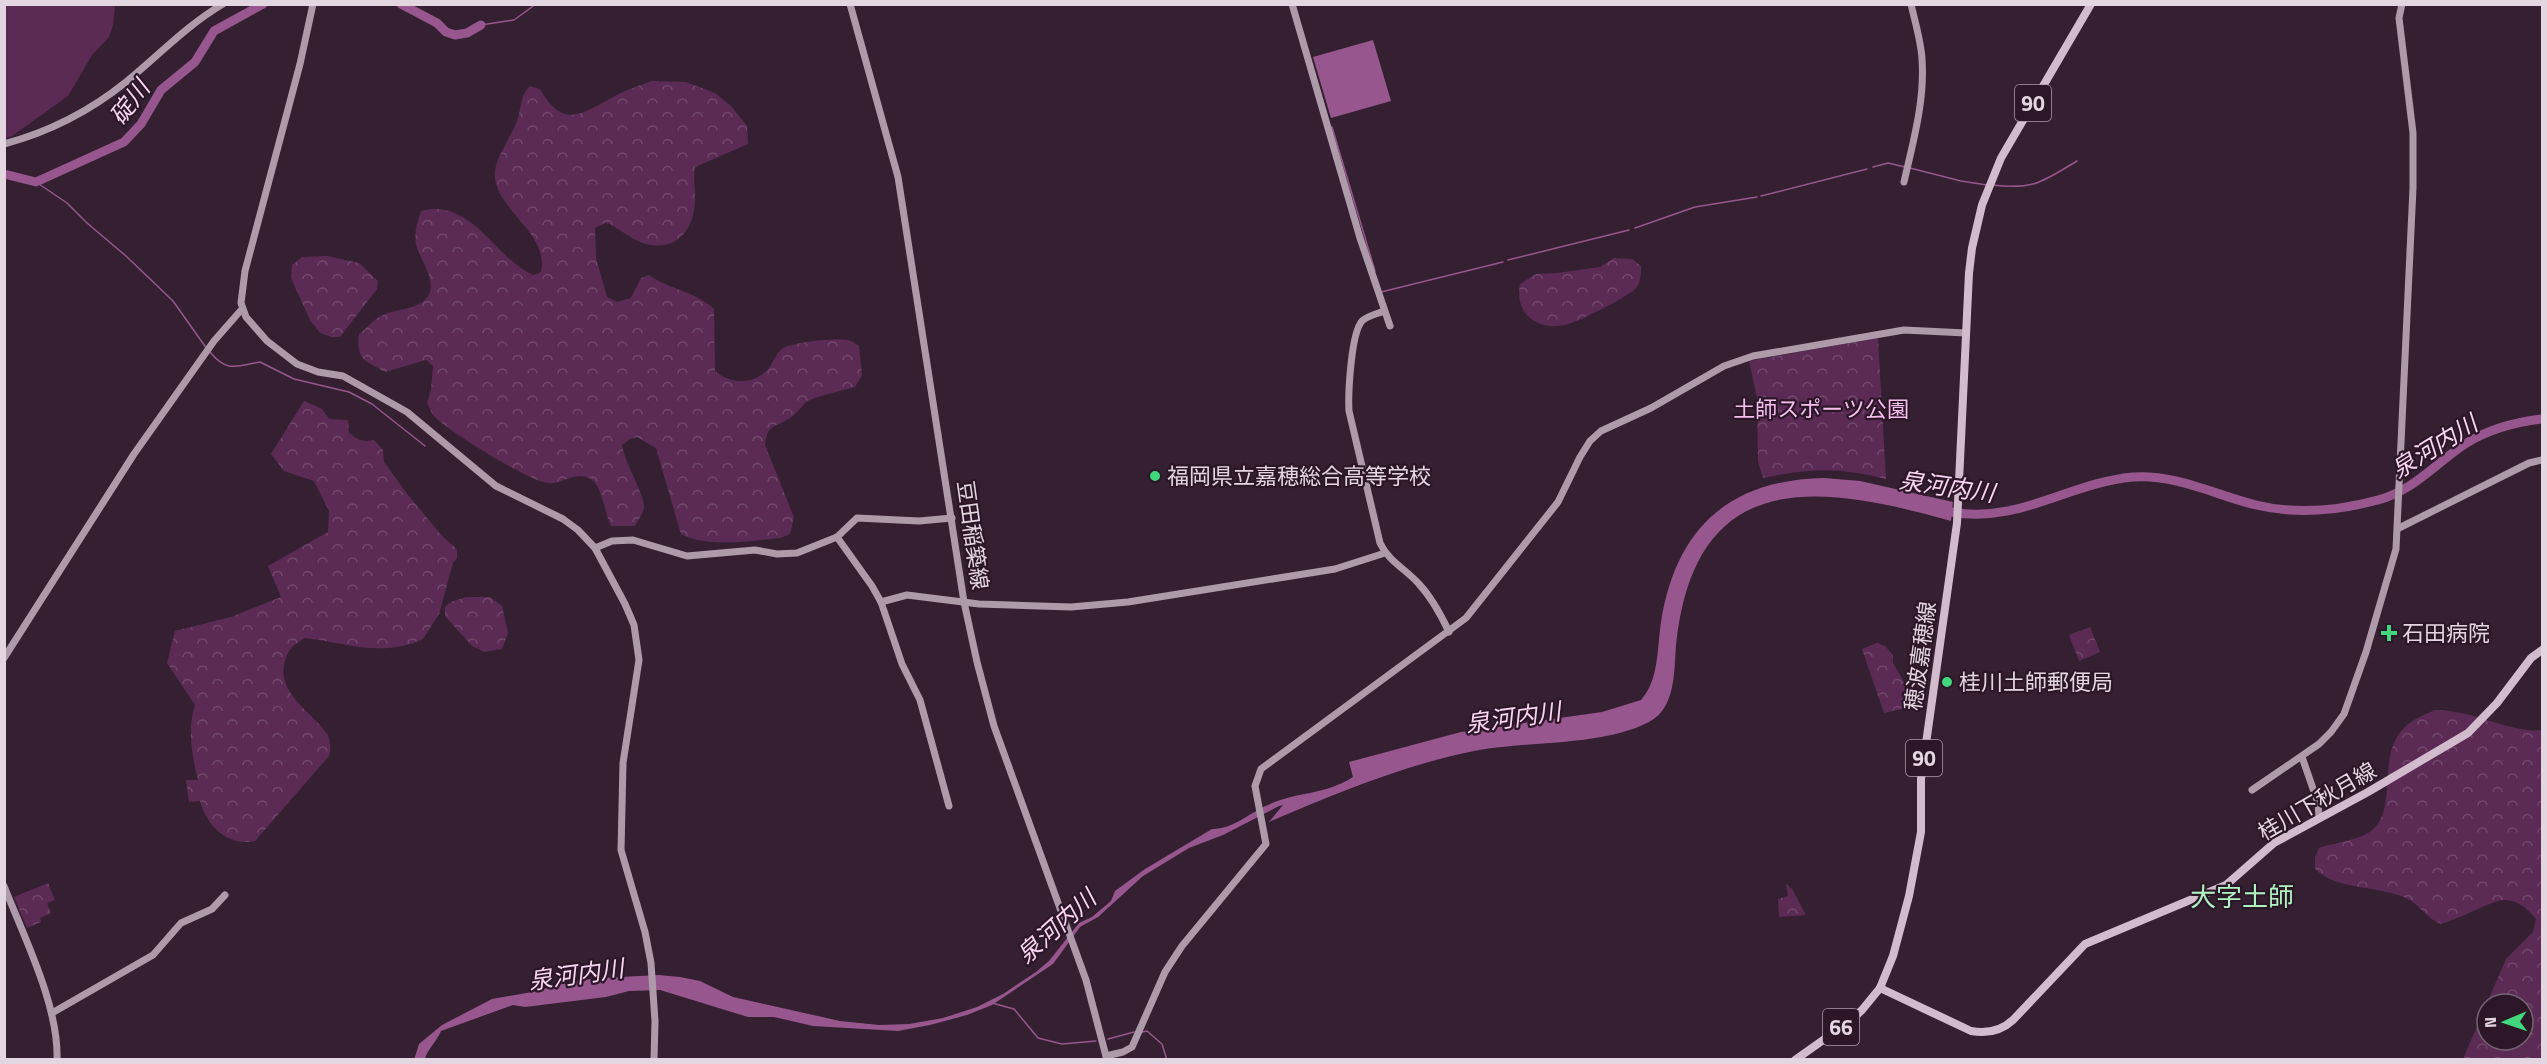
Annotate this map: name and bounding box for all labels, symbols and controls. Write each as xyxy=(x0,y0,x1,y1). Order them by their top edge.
water label: 碇川 xyxy=(100,70,160,132)
road number: 90 xyxy=(2015,85,2051,121)
park label: 土師スポーツ公園 xyxy=(1733,392,1909,426)
water label: 泉河内川 xyxy=(2384,404,2487,487)
place label: 福岡県立嘉穂総合高等学校 xyxy=(1167,459,1431,493)
water label: 泉河内川 xyxy=(1897,461,2000,511)
marker: 福岡県立嘉穂総合高等学校 xyxy=(1148,469,1162,483)
street label: 豆田稲築線 xyxy=(949,478,997,592)
street label: 穂波嘉穂線 xyxy=(1896,599,1944,713)
place label: 石田病院 xyxy=(2402,616,2490,650)
marker: 石田病院 xyxy=(2380,624,2398,642)
place label: 桂川土師郵便局 xyxy=(1959,665,2113,699)
marker: 桂川土師郵便局 xyxy=(1940,675,1954,689)
water label: 泉河内川 xyxy=(1463,692,1566,742)
road number: 90 xyxy=(1906,740,1942,776)
street label: 桂川下秋月線 xyxy=(2251,753,2383,849)
district label: 大字土師 xyxy=(2190,877,2294,916)
water label: 泉河内川 xyxy=(1008,878,1106,971)
water label: 泉河内川 xyxy=(526,949,629,999)
north arrow xyxy=(2475,992,2535,1052)
road number: 66 xyxy=(1823,1009,1859,1045)
text: N xyxy=(2478,1017,2502,1028)

